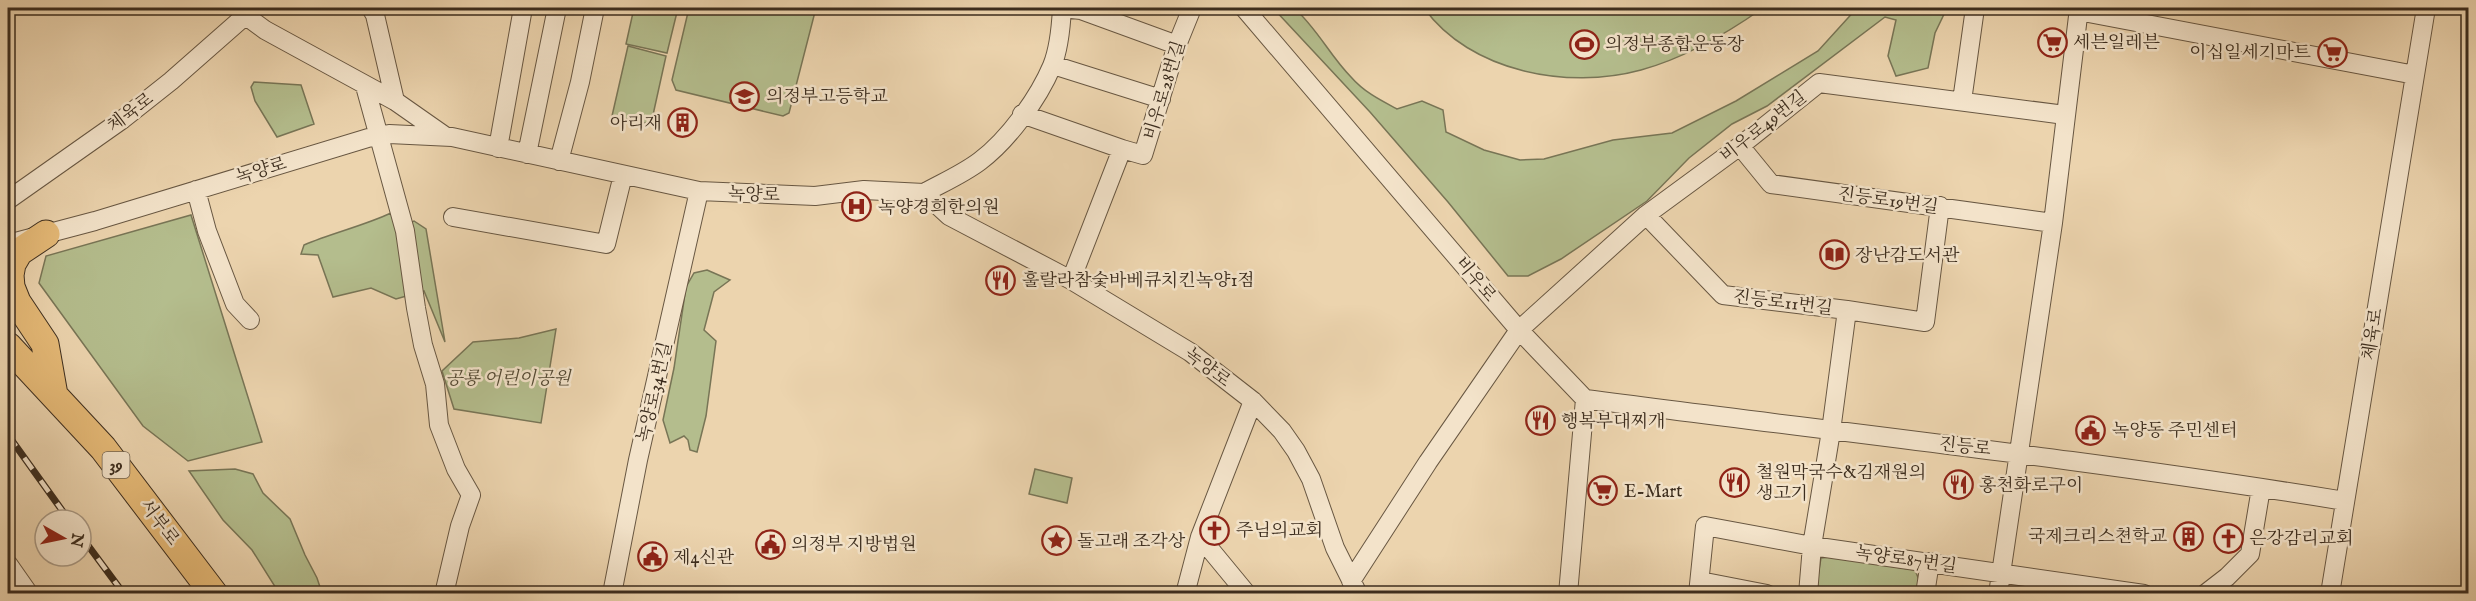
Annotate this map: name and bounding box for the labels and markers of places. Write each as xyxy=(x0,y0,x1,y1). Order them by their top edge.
supermarket icon: 세븐일레븐 xyxy=(2036,26,2068,58)
sports icon: 의정부종합운동장 xyxy=(1568,28,1600,60)
place label: 세븐일레븐 xyxy=(2073,32,2161,55)
place label: 의정부종합운동장 xyxy=(1605,34,1745,57)
supermarket icon: 이십일세기마트 xyxy=(2316,36,2348,68)
place label: 이십일세기마트 xyxy=(2189,42,2312,65)
school or university icon: 의정부고등학교 xyxy=(729,80,761,112)
place label: 의정부고등학교 xyxy=(766,86,888,109)
building icon: 아리재 xyxy=(667,107,699,139)
place label: 아리재 xyxy=(610,113,662,136)
hospital icon: 녹양경희한의원 xyxy=(841,191,873,223)
place label: 녹양경희한의원 xyxy=(878,197,1000,220)
library icon: 장난감도서관 xyxy=(1818,239,1850,271)
place label: 장난감도서관 xyxy=(1855,245,1960,268)
restaurant icon: 훌랄라참숯바베큐치킨녹양1점 xyxy=(985,264,1017,296)
place label: 훌랄라참숯바베큐치킨녹양1점 xyxy=(1022,270,1255,293)
restaurant icon: 행복부대찌개 xyxy=(1524,405,1556,437)
place label: 행복부대찌개 xyxy=(1561,411,1665,434)
public building icon: 녹양동 주민센터 xyxy=(2075,414,2107,446)
place label: 녹양동 주민센터 xyxy=(2112,420,2238,443)
place label: 철원막국수&김재원의 생고기 xyxy=(1756,462,1926,506)
restaurant icon: 철원막국수&김재원의 생고기 xyxy=(1719,466,1751,498)
restaurant icon: 홍천화로구이 xyxy=(1942,469,1974,501)
supermarket icon: E-Mart xyxy=(1587,475,1619,507)
place label: 홍천화로구이 xyxy=(1979,475,2083,498)
place label: E-Mart xyxy=(1624,481,1682,504)
church icon: 주님의교회 xyxy=(1199,514,1231,546)
place label: 주님의교회 xyxy=(1236,520,1323,543)
building icon: 국제크리스쳔학교 xyxy=(2172,520,2204,552)
church icon: 은강감리교회 xyxy=(2212,522,2244,554)
place icon: 돌고래 조각상 xyxy=(1040,525,1072,557)
place label: 국제크리스쳔학교 xyxy=(2028,526,2168,549)
public building icon: 의정부 지방법원 xyxy=(754,528,786,560)
place label: 은강감리교회 xyxy=(2249,528,2353,551)
place label: 돌고래 조각상 xyxy=(1077,531,1186,554)
place label: 의정부 지방법원 xyxy=(791,534,917,557)
public building icon: 제4신관 xyxy=(636,541,668,573)
place label: 제4신관 xyxy=(673,547,735,570)

